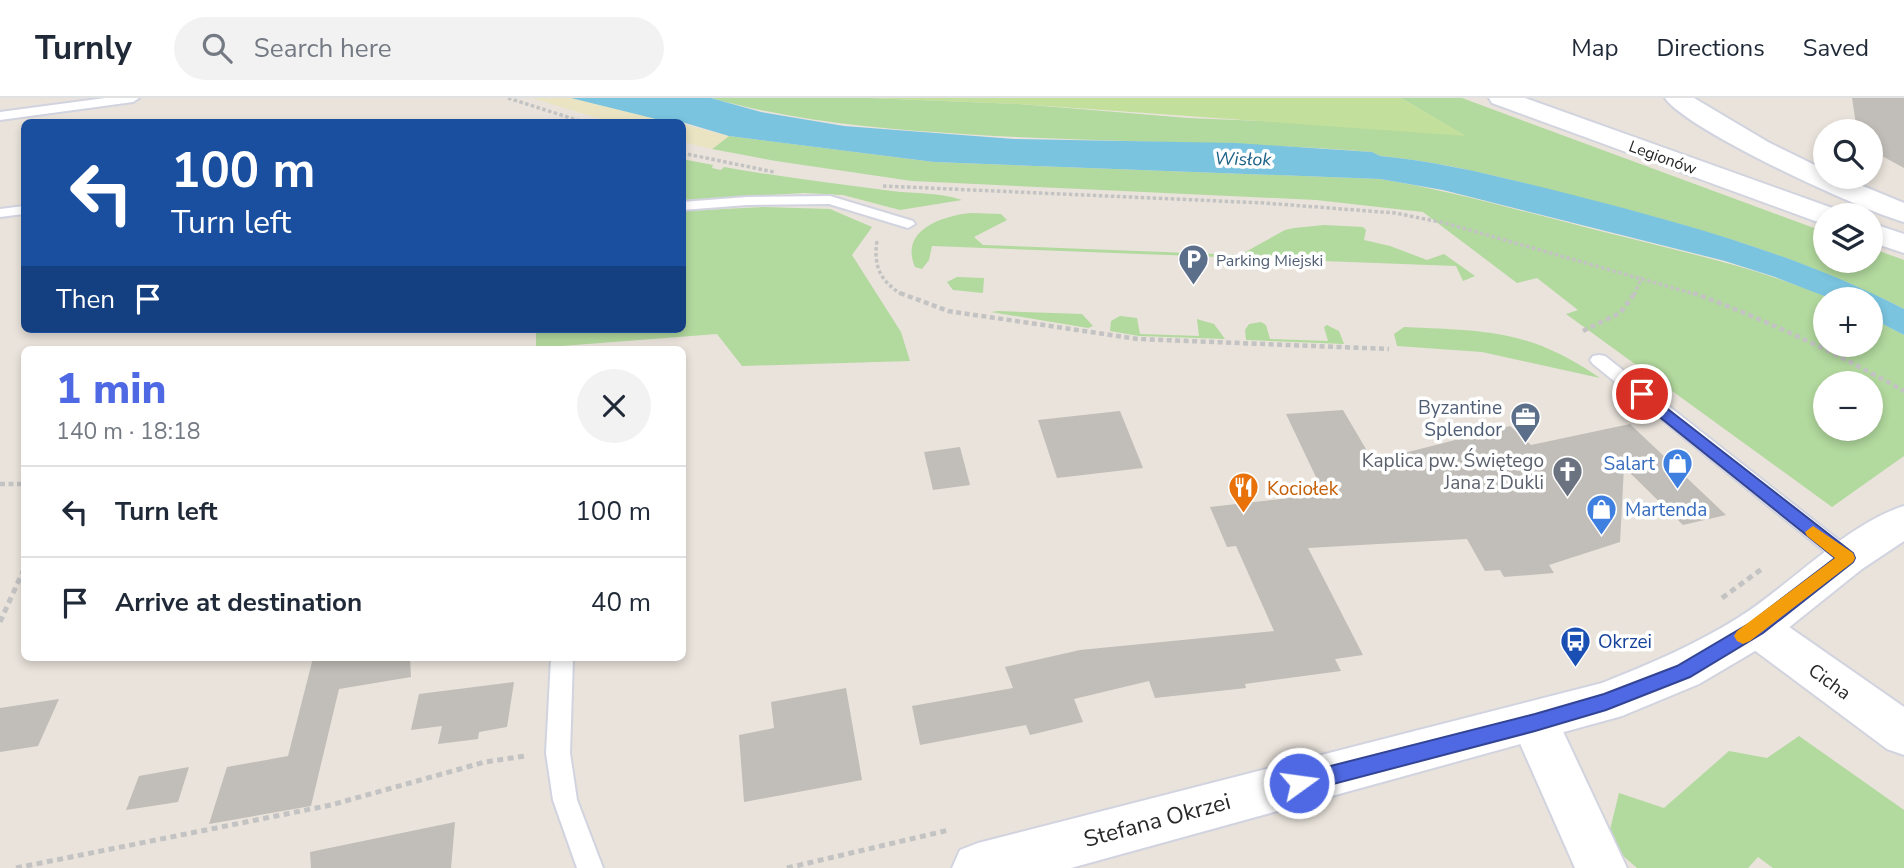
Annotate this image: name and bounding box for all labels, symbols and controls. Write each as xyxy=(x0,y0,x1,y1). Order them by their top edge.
search box xyxy=(174,17,664,80)
text: Turnly xyxy=(35,26,132,71)
icon: search xyxy=(198,29,236,67)
text: Search here xyxy=(254,31,392,66)
text: Map xyxy=(1571,32,1618,64)
text: Directions xyxy=(1656,32,1765,64)
text: Saved xyxy=(1803,32,1869,64)
map controls xyxy=(1813,119,1883,441)
button: search xyxy=(1813,119,1883,189)
street label: Legionów xyxy=(1626,136,1700,181)
text: 100 m xyxy=(171,137,315,204)
icon: left xyxy=(56,147,147,238)
water label: Wisłok xyxy=(1214,147,1273,172)
text: Turn left xyxy=(171,201,291,244)
button: layers xyxy=(1813,203,1883,273)
parking icon: Parking Miejski xyxy=(1176,243,1210,287)
place label: Parking Miejski xyxy=(1216,250,1323,272)
icon: arrive xyxy=(129,280,167,318)
text: Then xyxy=(56,282,115,317)
button: + xyxy=(1813,287,1883,357)
text: 1 min xyxy=(56,361,166,418)
pin xyxy=(1612,364,1672,424)
button: close xyxy=(577,369,651,443)
button: − xyxy=(1813,371,1883,441)
icon: arrive xyxy=(1623,375,1661,413)
place label: Byzantine Splendor xyxy=(1418,395,1502,443)
office icon: Byzantine Splendor xyxy=(1508,401,1542,445)
text: 140 m · 18:18 xyxy=(56,416,201,447)
shop icon: Salart xyxy=(1661,446,1695,490)
place label: Kaplica pw. Świętego Jana z Dukli xyxy=(1362,448,1544,496)
place label: Salart xyxy=(1604,451,1655,477)
church icon: Kaplica pw. Świętego Jana z Dukli xyxy=(1550,454,1584,498)
restaurant icon: Kociołek xyxy=(1227,471,1261,515)
place label: Kociołek xyxy=(1267,476,1339,502)
shop icon: Martenda xyxy=(1585,492,1619,536)
icon: left xyxy=(56,493,94,531)
text: Turn left xyxy=(115,494,218,529)
text: 100 m xyxy=(575,494,651,529)
place label: Martenda xyxy=(1625,497,1707,523)
icon: arrive xyxy=(56,584,94,622)
text: Arrive at destination xyxy=(115,585,362,620)
text: 40 m xyxy=(591,585,651,620)
bus stop icon: Okrzei xyxy=(1558,624,1592,668)
place label: Okrzei xyxy=(1598,629,1652,655)
street label: Cicha xyxy=(1803,658,1856,706)
position arrow xyxy=(1262,746,1336,820)
street label: Stefana Okrzei xyxy=(1080,786,1234,855)

